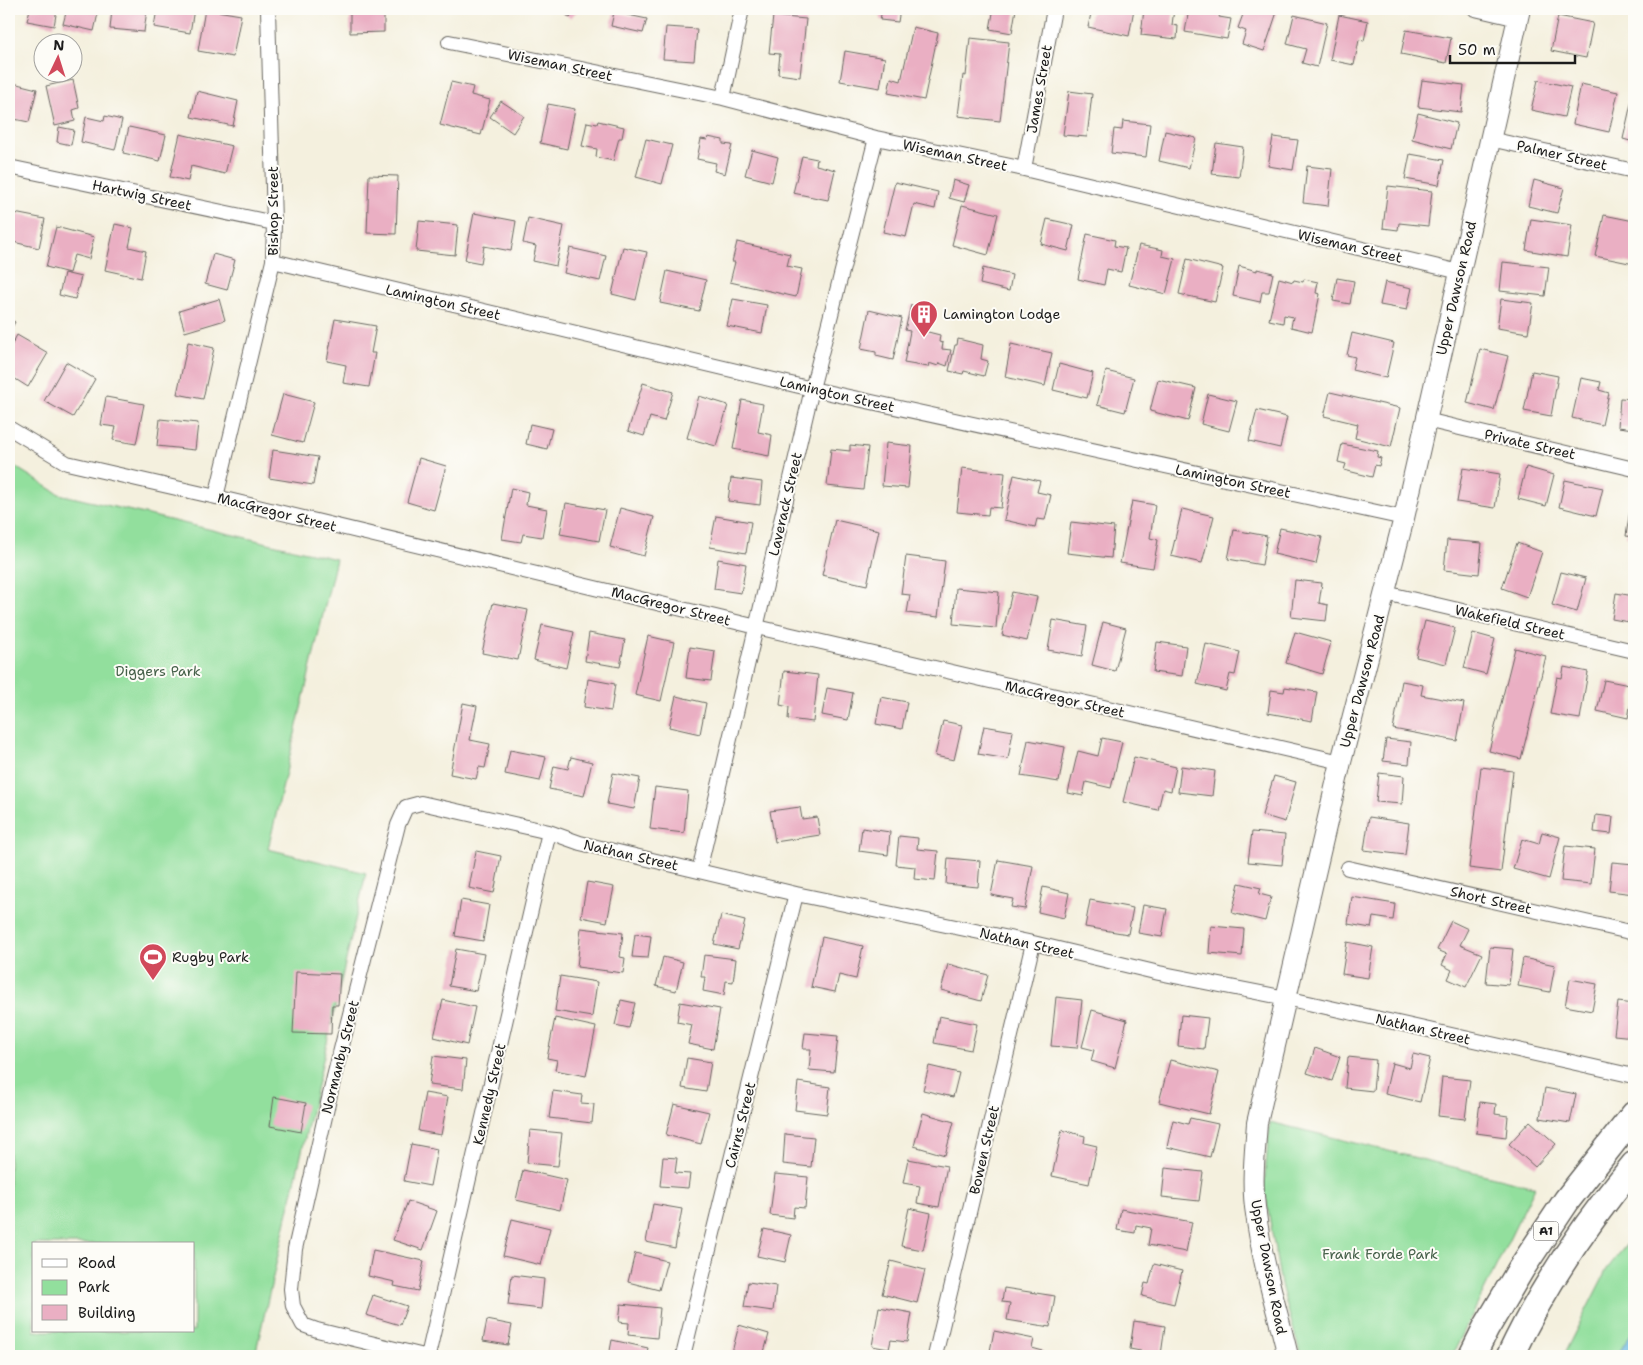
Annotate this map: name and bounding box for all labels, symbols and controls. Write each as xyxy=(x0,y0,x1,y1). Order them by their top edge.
north arrow xyxy=(32,32,82,82)
scale bar xyxy=(1450,32,1576,64)
text: N xyxy=(53,36,65,54)
text: 50 m xyxy=(1458,40,1496,60)
street label: James Street xyxy=(1022,43,1056,135)
street label: Wiseman Street xyxy=(506,45,614,85)
street label: Wiseman Street xyxy=(901,135,1009,175)
street label: Palmer Street xyxy=(1515,136,1609,174)
street label: Bishop Street xyxy=(264,166,282,256)
street label: Hartwig Street xyxy=(91,176,193,214)
street label: Upper Dawson Road xyxy=(1432,219,1480,357)
street label: Wiseman Street xyxy=(1296,225,1404,267)
street label: Lamington Street xyxy=(384,280,502,324)
building icon: Lamington Lodge xyxy=(909,299,939,338)
place label: Lamington Lodge xyxy=(943,305,1060,323)
street label: Lamington Street xyxy=(778,372,896,416)
street label: Private Street xyxy=(1483,425,1577,463)
street label: Laverack Street xyxy=(764,450,806,558)
street label: Lamington Street xyxy=(1174,460,1292,502)
street label: MacGregor Street xyxy=(215,488,339,536)
street label: MacGregor Street xyxy=(609,582,733,630)
street label: Wakefield Street xyxy=(1453,601,1567,643)
street label: Upper Dawson Road xyxy=(1336,612,1388,750)
park label: Diggers Park xyxy=(115,662,201,680)
street label: MacGregor Street xyxy=(1003,676,1127,722)
street label: Nathan Street xyxy=(582,835,680,875)
street label: Short Street xyxy=(1449,882,1533,918)
street label: Nathan Street xyxy=(978,923,1076,963)
sports icon: Rugby Park xyxy=(138,942,168,981)
place label: Rugby Park xyxy=(172,948,249,966)
street label: Normanby Street xyxy=(317,998,363,1116)
street label: Nathan Street xyxy=(1374,1009,1472,1049)
street label: Kennedy Street xyxy=(469,1041,509,1147)
street label: Cairns Street xyxy=(721,1080,759,1170)
street label: Bowen Street xyxy=(965,1104,1003,1196)
street label: Upper Dawson Road xyxy=(1247,1198,1291,1336)
road number: A1 xyxy=(1534,1222,1558,1240)
legend xyxy=(32,1242,195,1332)
park label: Frank Forde Park xyxy=(1322,1245,1438,1263)
text: Road xyxy=(78,1253,116,1273)
text: Park xyxy=(78,1277,110,1297)
text: Building xyxy=(78,1303,135,1323)

